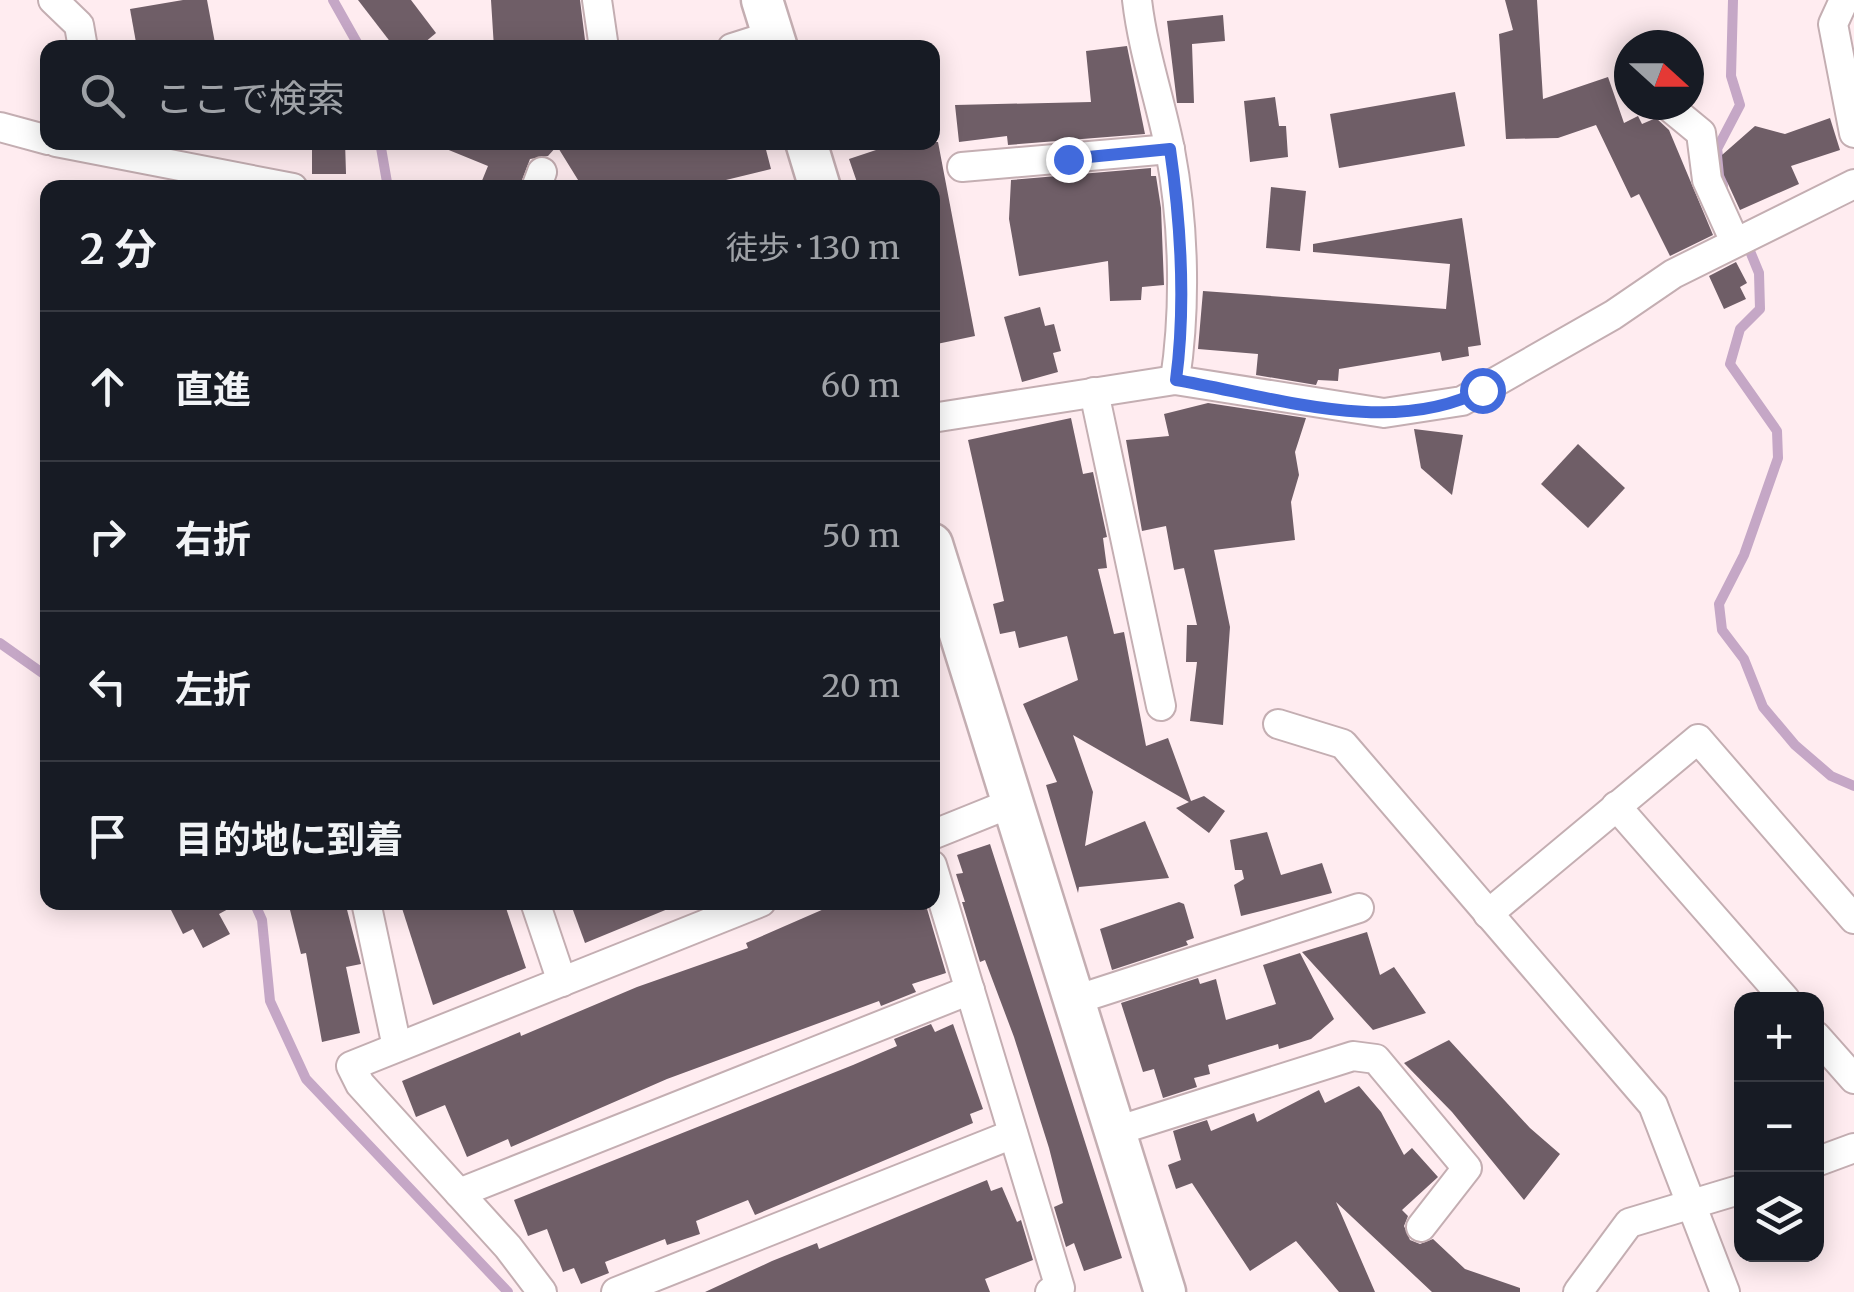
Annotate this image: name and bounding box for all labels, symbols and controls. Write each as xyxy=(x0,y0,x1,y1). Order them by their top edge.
north arrow xyxy=(1614,30,1704,120)
search box xyxy=(40,40,940,150)
icon: search xyxy=(75,68,130,123)
text: ここで検索 xyxy=(155,75,345,122)
route end xyxy=(1046,137,1092,183)
text: 2 分 xyxy=(80,223,157,275)
text: 徒歩 · 130 m xyxy=(726,228,900,268)
icon: ahead xyxy=(80,359,135,414)
text: 直進 xyxy=(175,366,251,413)
text: 60 m xyxy=(821,366,900,406)
route start xyxy=(1460,368,1506,414)
icon: right xyxy=(80,509,135,564)
text: 右折 xyxy=(175,516,251,563)
text: 50 m xyxy=(822,516,900,556)
icon: left xyxy=(80,659,135,714)
text: 左折 xyxy=(175,666,251,713)
text: 20 m xyxy=(822,666,900,706)
icon: arrive xyxy=(80,809,135,864)
text: 目的地に到着 xyxy=(175,816,403,863)
map controls xyxy=(1734,992,1824,1262)
button: + xyxy=(1734,992,1824,1082)
button: − xyxy=(1734,1082,1824,1172)
button: layers xyxy=(1734,1172,1824,1262)

